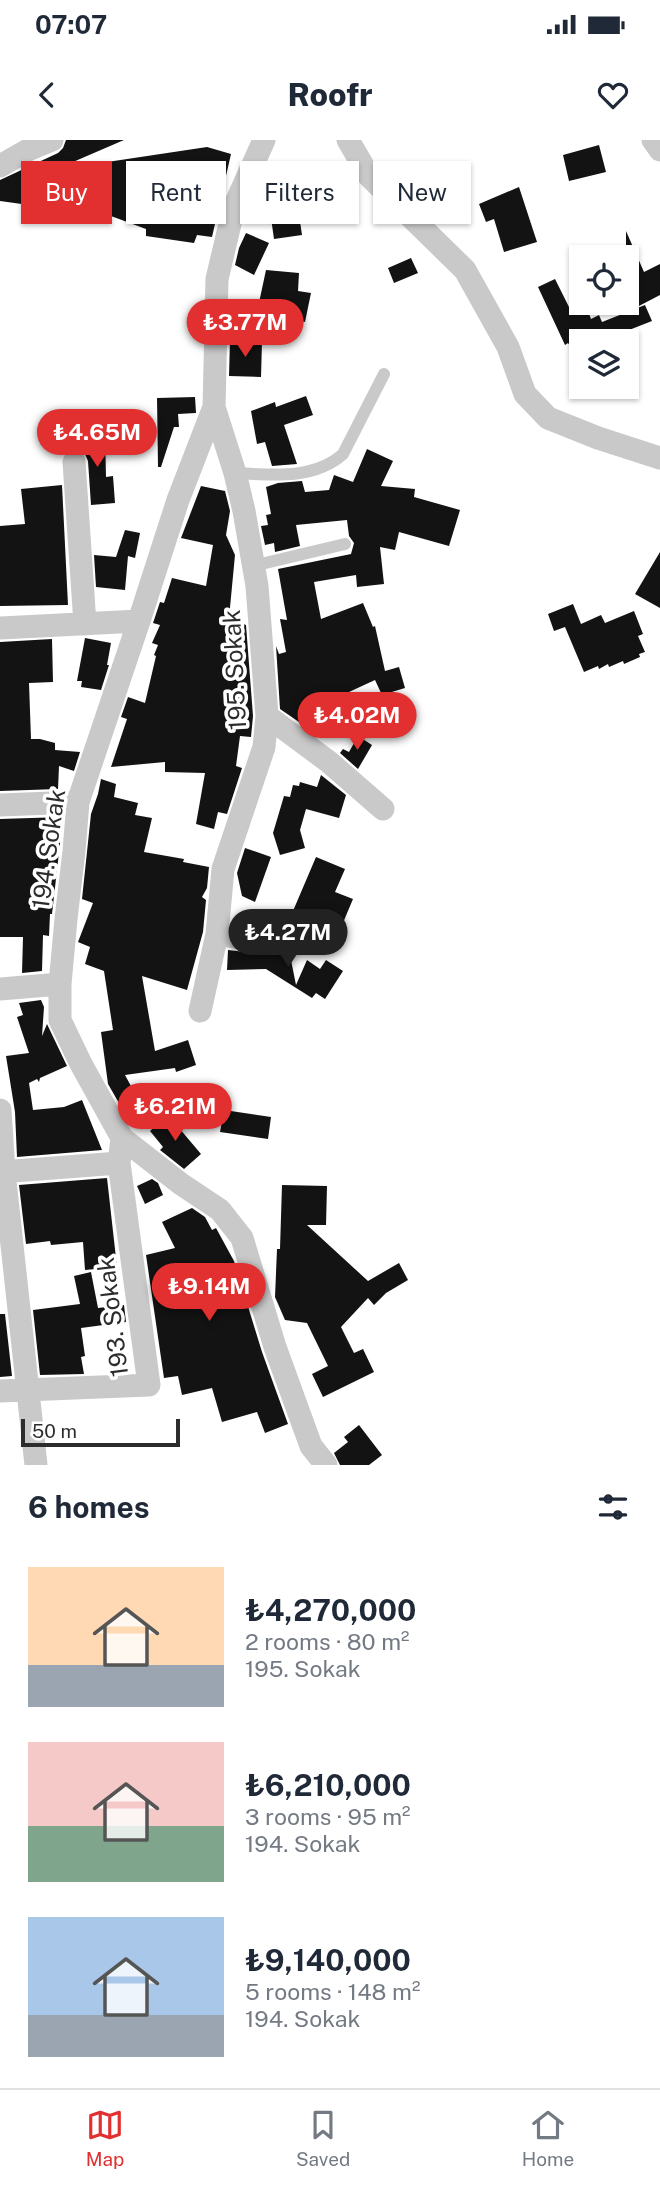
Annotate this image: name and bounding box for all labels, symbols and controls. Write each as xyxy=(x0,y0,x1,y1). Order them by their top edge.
text: 07:07 xyxy=(35,9,107,40)
icon: back xyxy=(28,76,66,114)
text: Roofr xyxy=(288,76,372,113)
icon: heart xyxy=(594,76,632,114)
chip: Buy xyxy=(21,161,112,224)
chip: Rent xyxy=(126,161,226,224)
chip: Filters xyxy=(240,161,359,224)
chip: New xyxy=(373,161,471,224)
map controls xyxy=(569,245,639,399)
button: locate xyxy=(569,245,639,315)
pin: ₺3.77M xyxy=(188,300,302,359)
text: ₺3.77M xyxy=(203,308,287,335)
button: layers xyxy=(569,329,639,399)
pin: ₺4.65M xyxy=(40,410,154,469)
text: ₺4.65M xyxy=(53,418,141,445)
street label: 195. Sokak xyxy=(217,609,251,731)
pin: ₺4.02M xyxy=(300,692,414,752)
text: ₺4.02M xyxy=(314,701,400,728)
street label: 194. Sokak xyxy=(26,787,70,910)
pin: ₺4.27M xyxy=(231,910,345,969)
text: ₺4.27M xyxy=(245,918,331,945)
pin: ₺6.21M xyxy=(118,1084,232,1143)
text: ₺6.21M xyxy=(134,1092,216,1119)
street label: 193. Sokak xyxy=(91,1256,133,1379)
pin: ₺9.14M xyxy=(152,1264,266,1323)
text: ₺9.14M xyxy=(168,1272,250,1299)
scale bar xyxy=(21,1416,180,1448)
text: 50 m xyxy=(32,1420,77,1442)
icon: filters xyxy=(594,1488,632,1526)
text: 6 homes xyxy=(28,1489,150,1525)
text: ₺4,270,000 xyxy=(245,1592,416,1628)
icon: home xyxy=(84,1595,168,1679)
text: 2 rooms · 80 m² xyxy=(245,1628,410,1655)
text: 195. Sokak xyxy=(245,1655,361,1682)
text: ₺6,210,000 xyxy=(245,1767,411,1803)
icon: home xyxy=(84,1770,168,1854)
text: 3 rooms · 95 m² xyxy=(245,1803,411,1830)
text: 194. Sokak xyxy=(245,1830,360,1857)
text: ₺9,140,000 xyxy=(245,1942,411,1978)
icon: home xyxy=(84,1945,168,2029)
text: 5 rooms · 148 m² xyxy=(245,1978,420,2005)
text: 194. Sokak xyxy=(245,2005,360,2032)
tab: Map xyxy=(86,2106,124,2170)
tab: Saved xyxy=(296,2106,350,2170)
tab: Home xyxy=(522,2106,574,2170)

